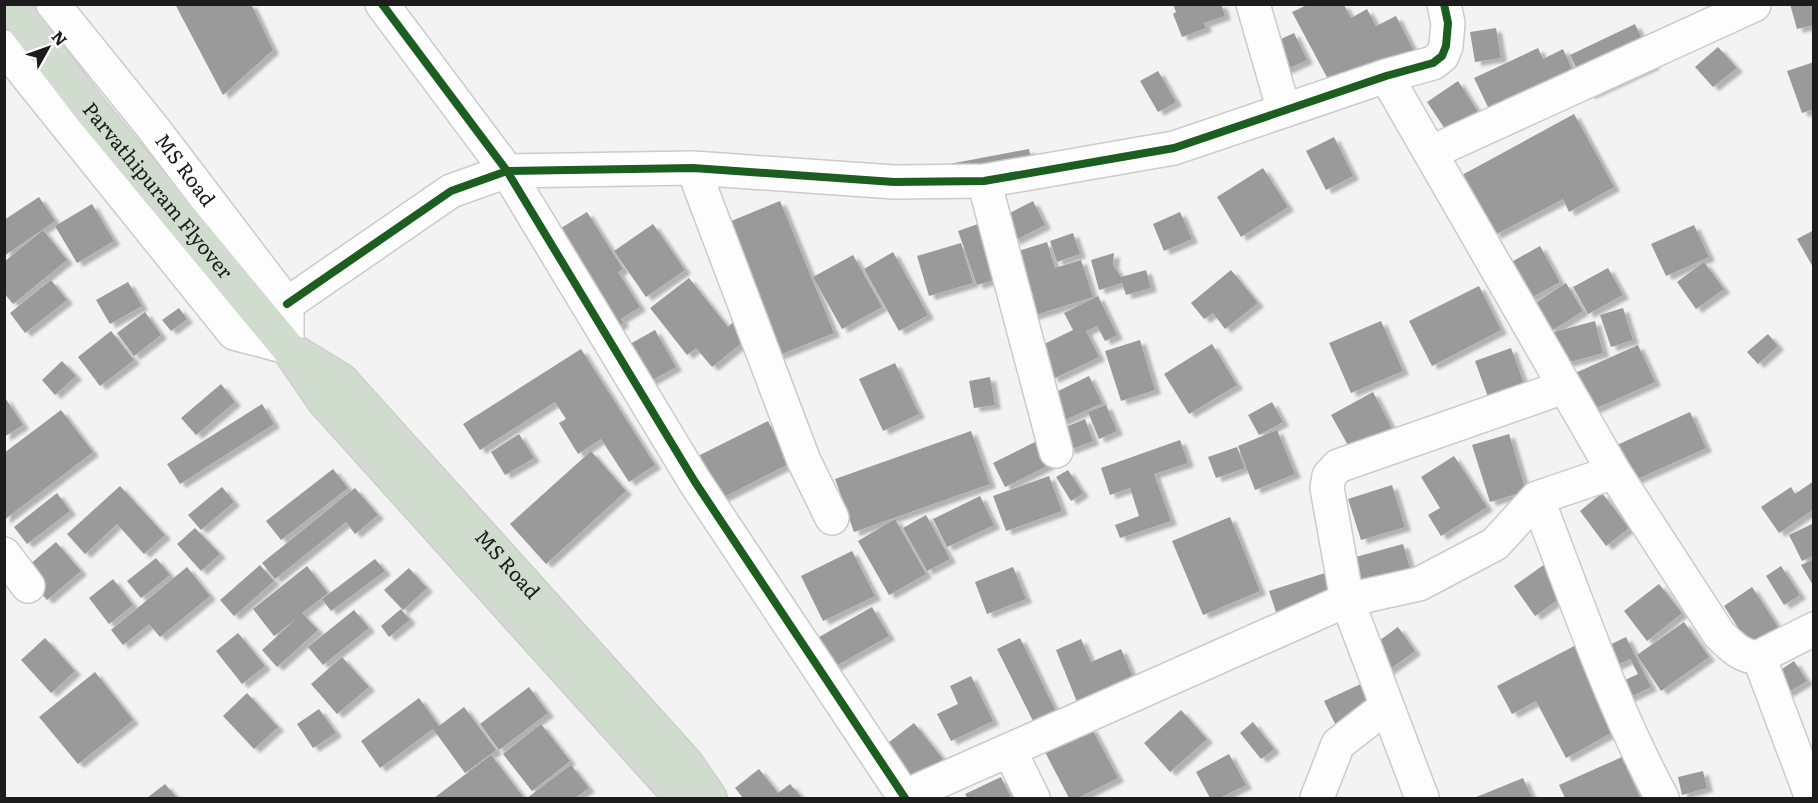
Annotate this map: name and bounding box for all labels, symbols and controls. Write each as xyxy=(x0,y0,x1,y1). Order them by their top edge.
north arrow xyxy=(18,18,78,78)
text: N xyxy=(47,25,74,51)
street label: Parvathipuram Flyover xyxy=(77,94,242,285)
street label: MS Road xyxy=(149,126,224,212)
street label: MS Road xyxy=(469,522,548,605)

